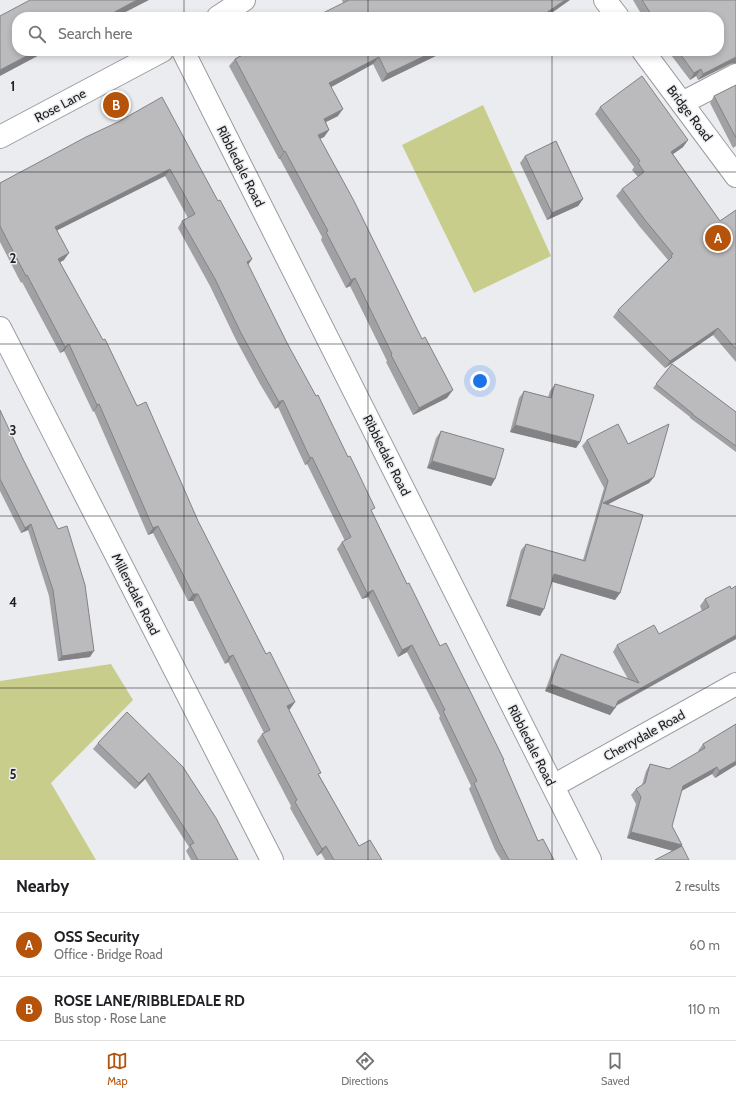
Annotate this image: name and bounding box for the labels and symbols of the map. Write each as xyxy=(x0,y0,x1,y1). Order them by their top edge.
text: 1 xyxy=(11,78,15,94)
street label: Bridge Road xyxy=(664,82,716,144)
street label: Rose Lane xyxy=(31,85,89,125)
pin: B xyxy=(103,90,129,120)
street label: Ribbledale Road xyxy=(214,123,268,209)
pin: A xyxy=(705,223,731,253)
text: 2 xyxy=(10,250,17,266)
your location xyxy=(470,371,490,391)
street label: Ribbledale Road xyxy=(360,412,414,498)
text: 3 xyxy=(9,422,17,438)
street label: Millersdale Road xyxy=(109,550,163,638)
text: 4 xyxy=(9,594,17,610)
street label: Ribbledale Road xyxy=(505,702,559,788)
street label: Cherrydale Road xyxy=(600,706,688,764)
text: 5 xyxy=(10,766,17,782)

